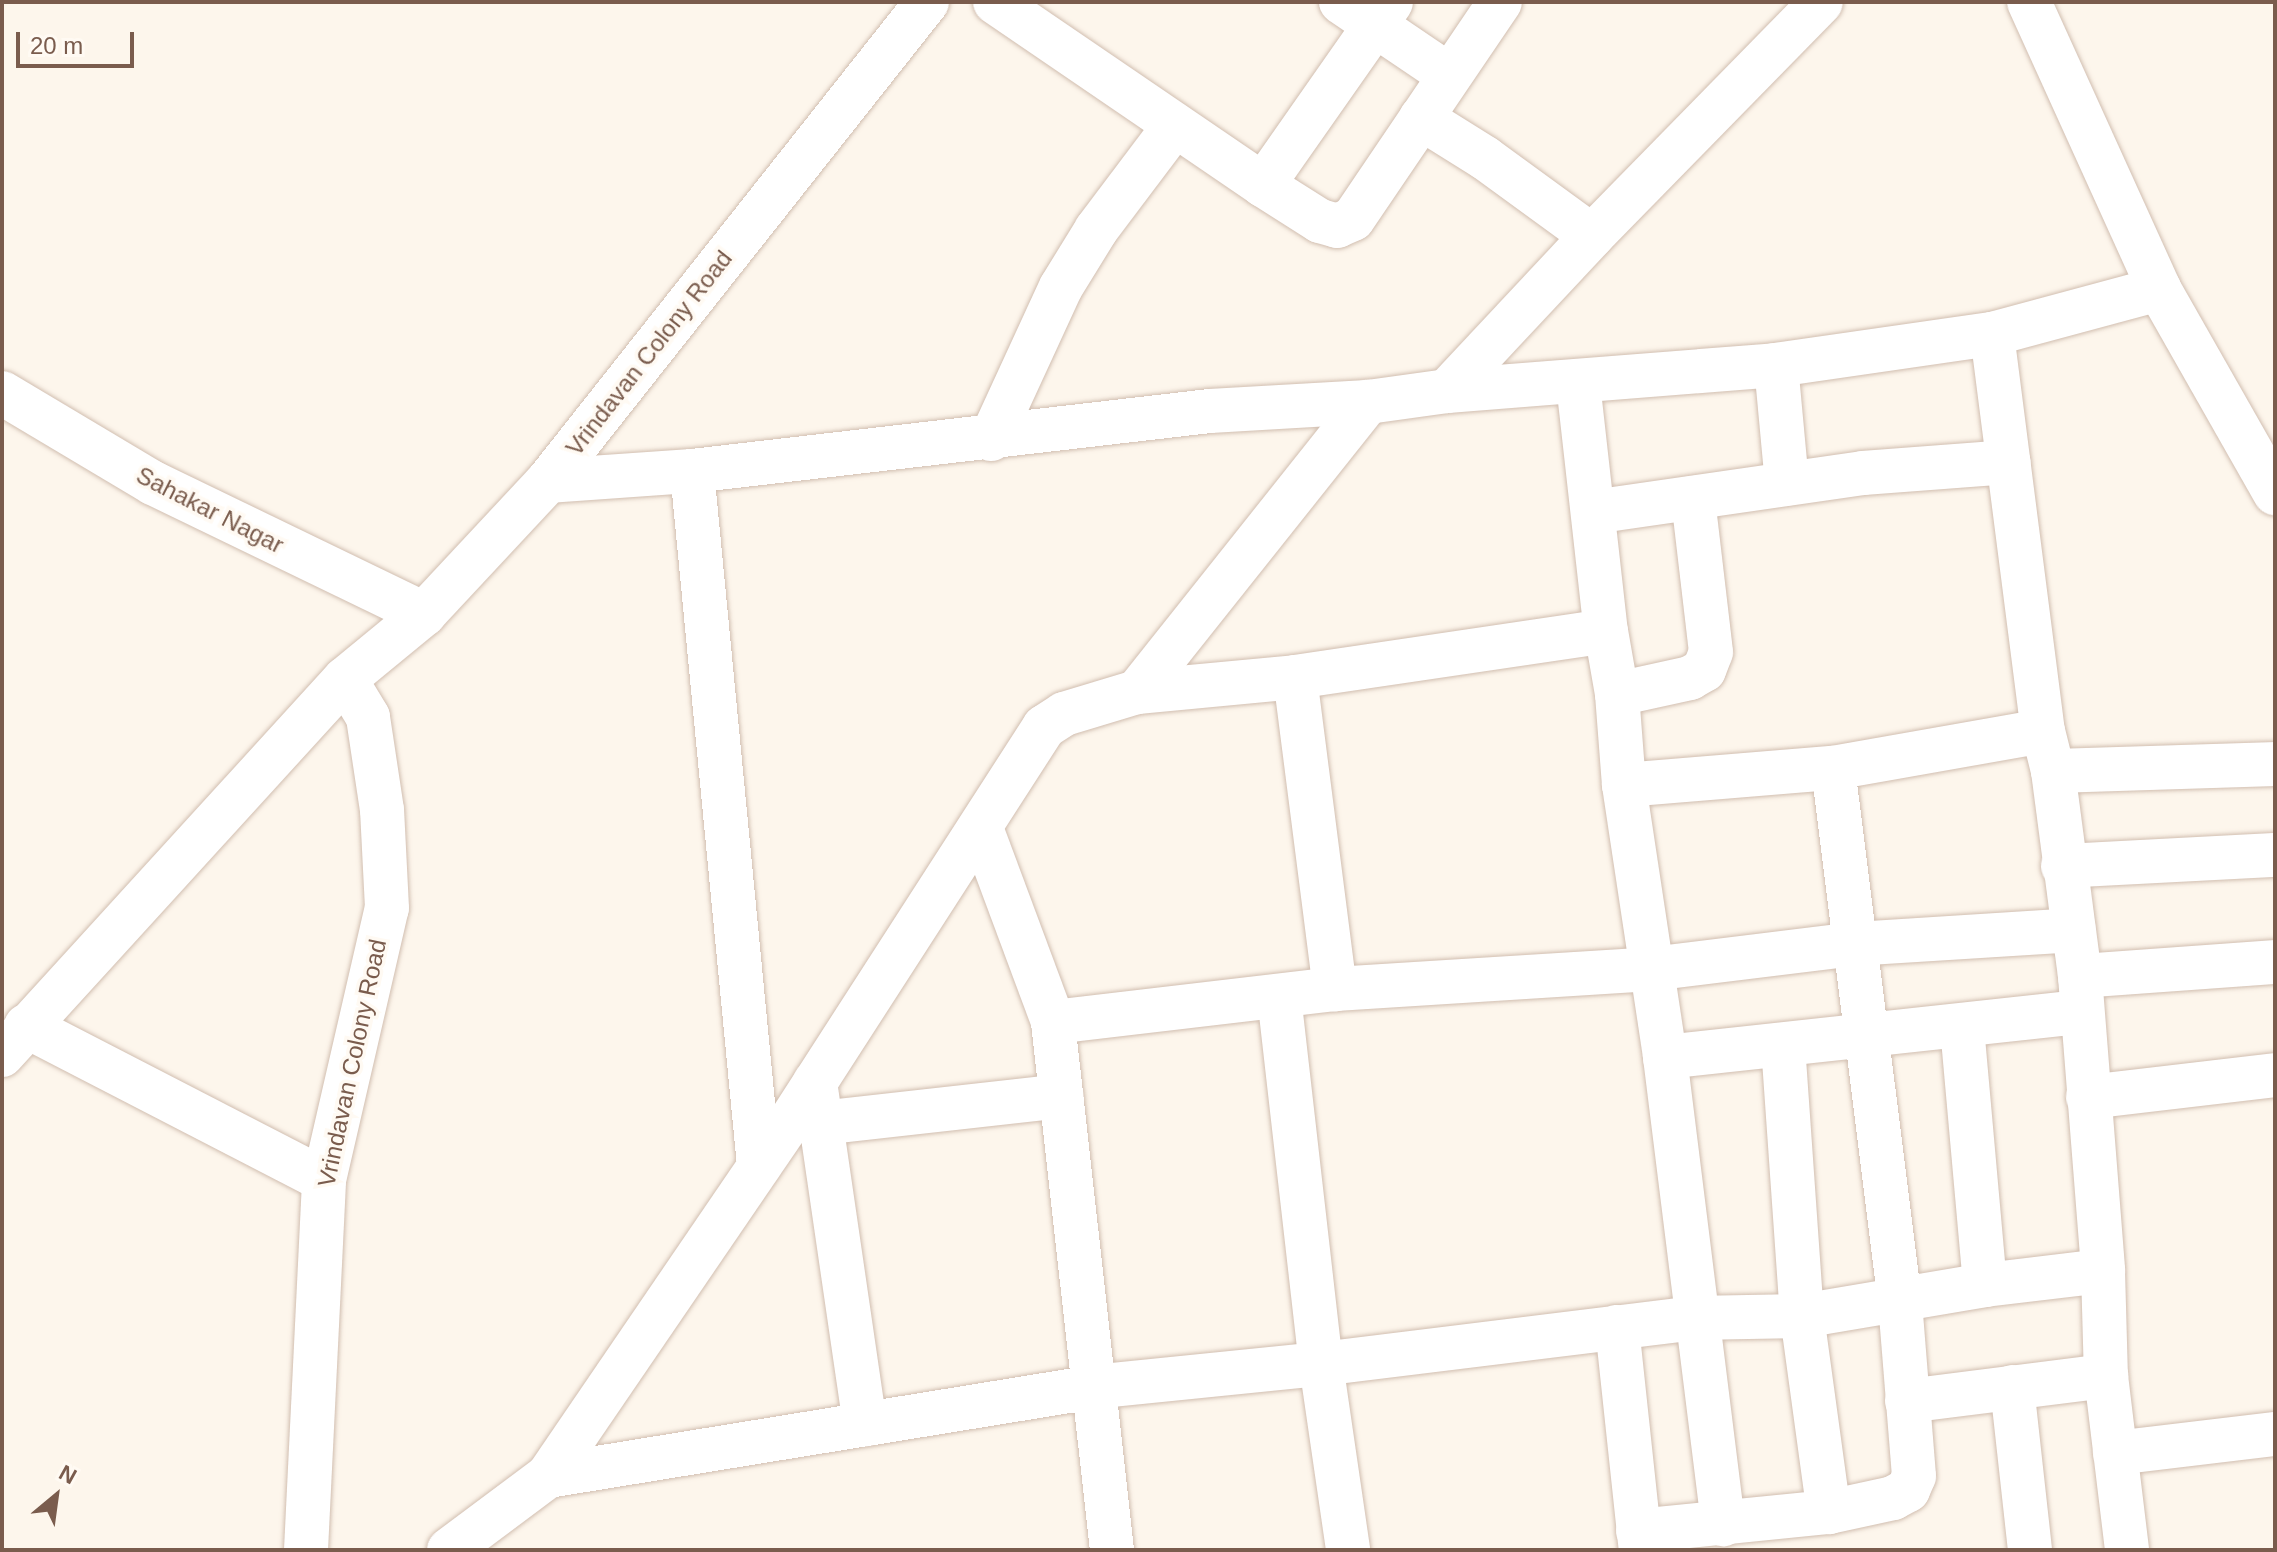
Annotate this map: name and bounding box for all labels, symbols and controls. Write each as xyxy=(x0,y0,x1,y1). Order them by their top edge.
scale bar xyxy=(20,16,138,66)
text: 20 m xyxy=(30,32,83,59)
street label: Vrindavan Colony Road xyxy=(560,245,738,461)
street label: Sahakar Nagar xyxy=(132,461,288,559)
street label: Vrindavan Colony Road xyxy=(312,936,392,1190)
north arrow xyxy=(16,1456,96,1536)
text: N xyxy=(55,1460,81,1489)

